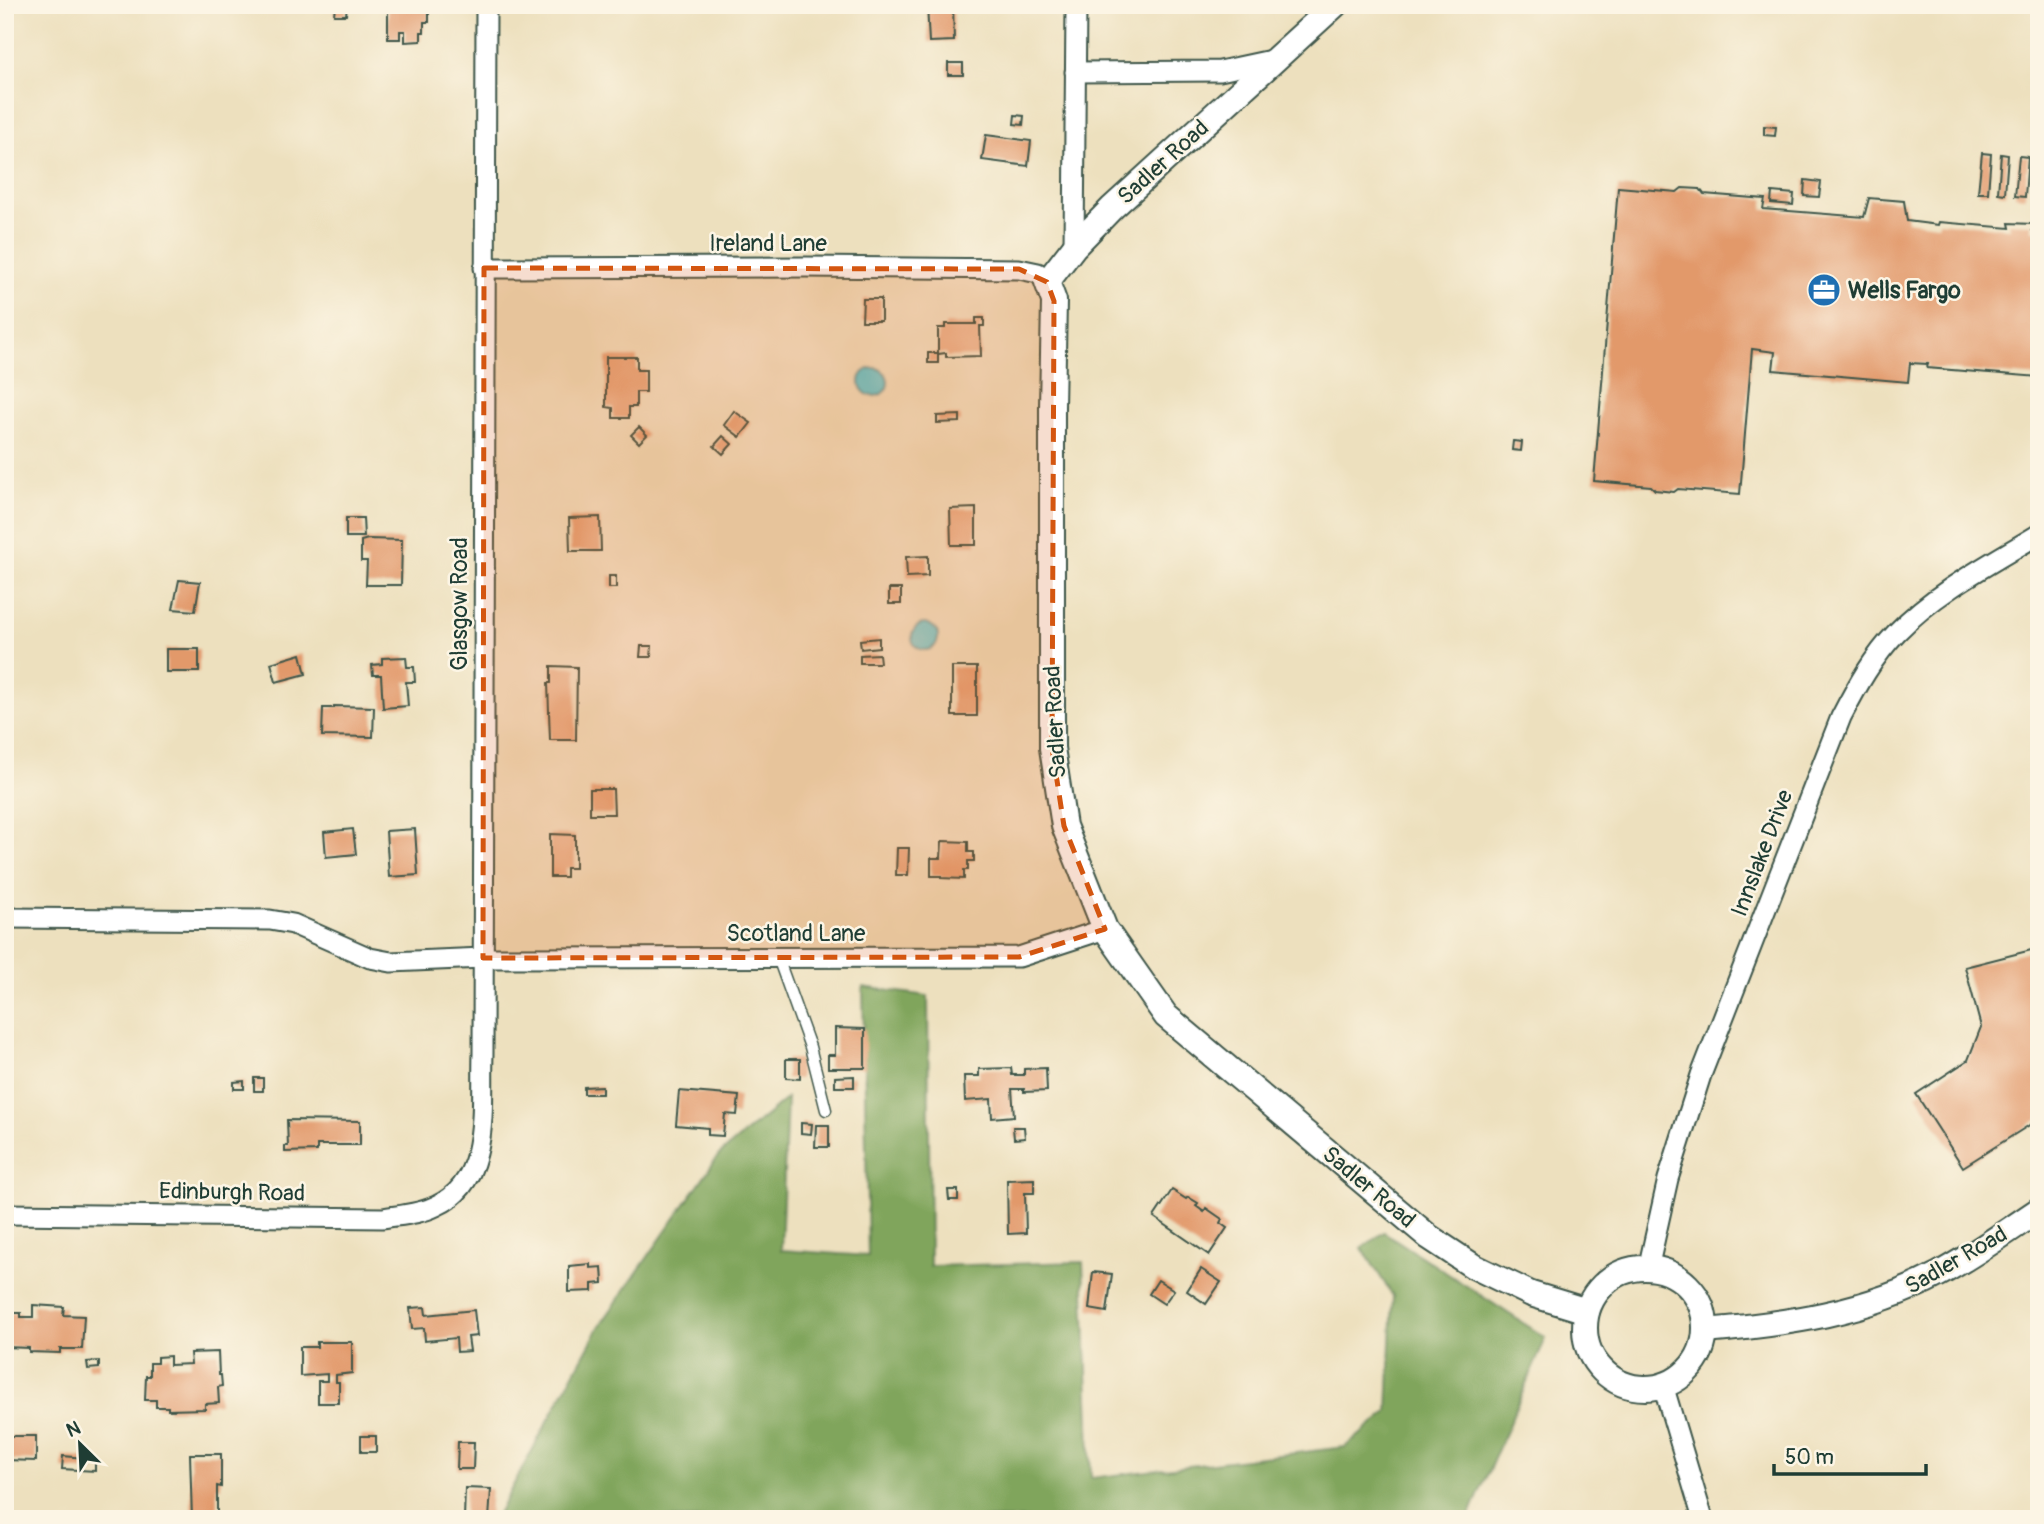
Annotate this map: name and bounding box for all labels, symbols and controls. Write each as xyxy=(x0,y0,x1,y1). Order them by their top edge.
street label: Sadler Road xyxy=(1111,113,1215,211)
street label: Ireland Lane xyxy=(709,229,827,258)
office icon: Wells Fargo xyxy=(1805,271,1843,309)
place label: Wells Fargo xyxy=(1848,276,1961,305)
street label: Glasgow Road xyxy=(445,537,474,671)
street label: Sadler Road xyxy=(1038,665,1072,779)
street label: Innslake Drive xyxy=(1725,785,1800,921)
street label: Scotland Lane xyxy=(727,919,866,948)
street label: Sadler Road xyxy=(1316,1140,1422,1234)
street label: Edinburgh Road xyxy=(159,1176,305,1208)
street label: Sadler Road xyxy=(1900,1219,2012,1301)
north arrow xyxy=(46,1408,116,1478)
text: N xyxy=(63,1416,84,1443)
scale bar xyxy=(1774,1433,1927,1477)
text: 50 m xyxy=(1785,1444,1834,1471)

